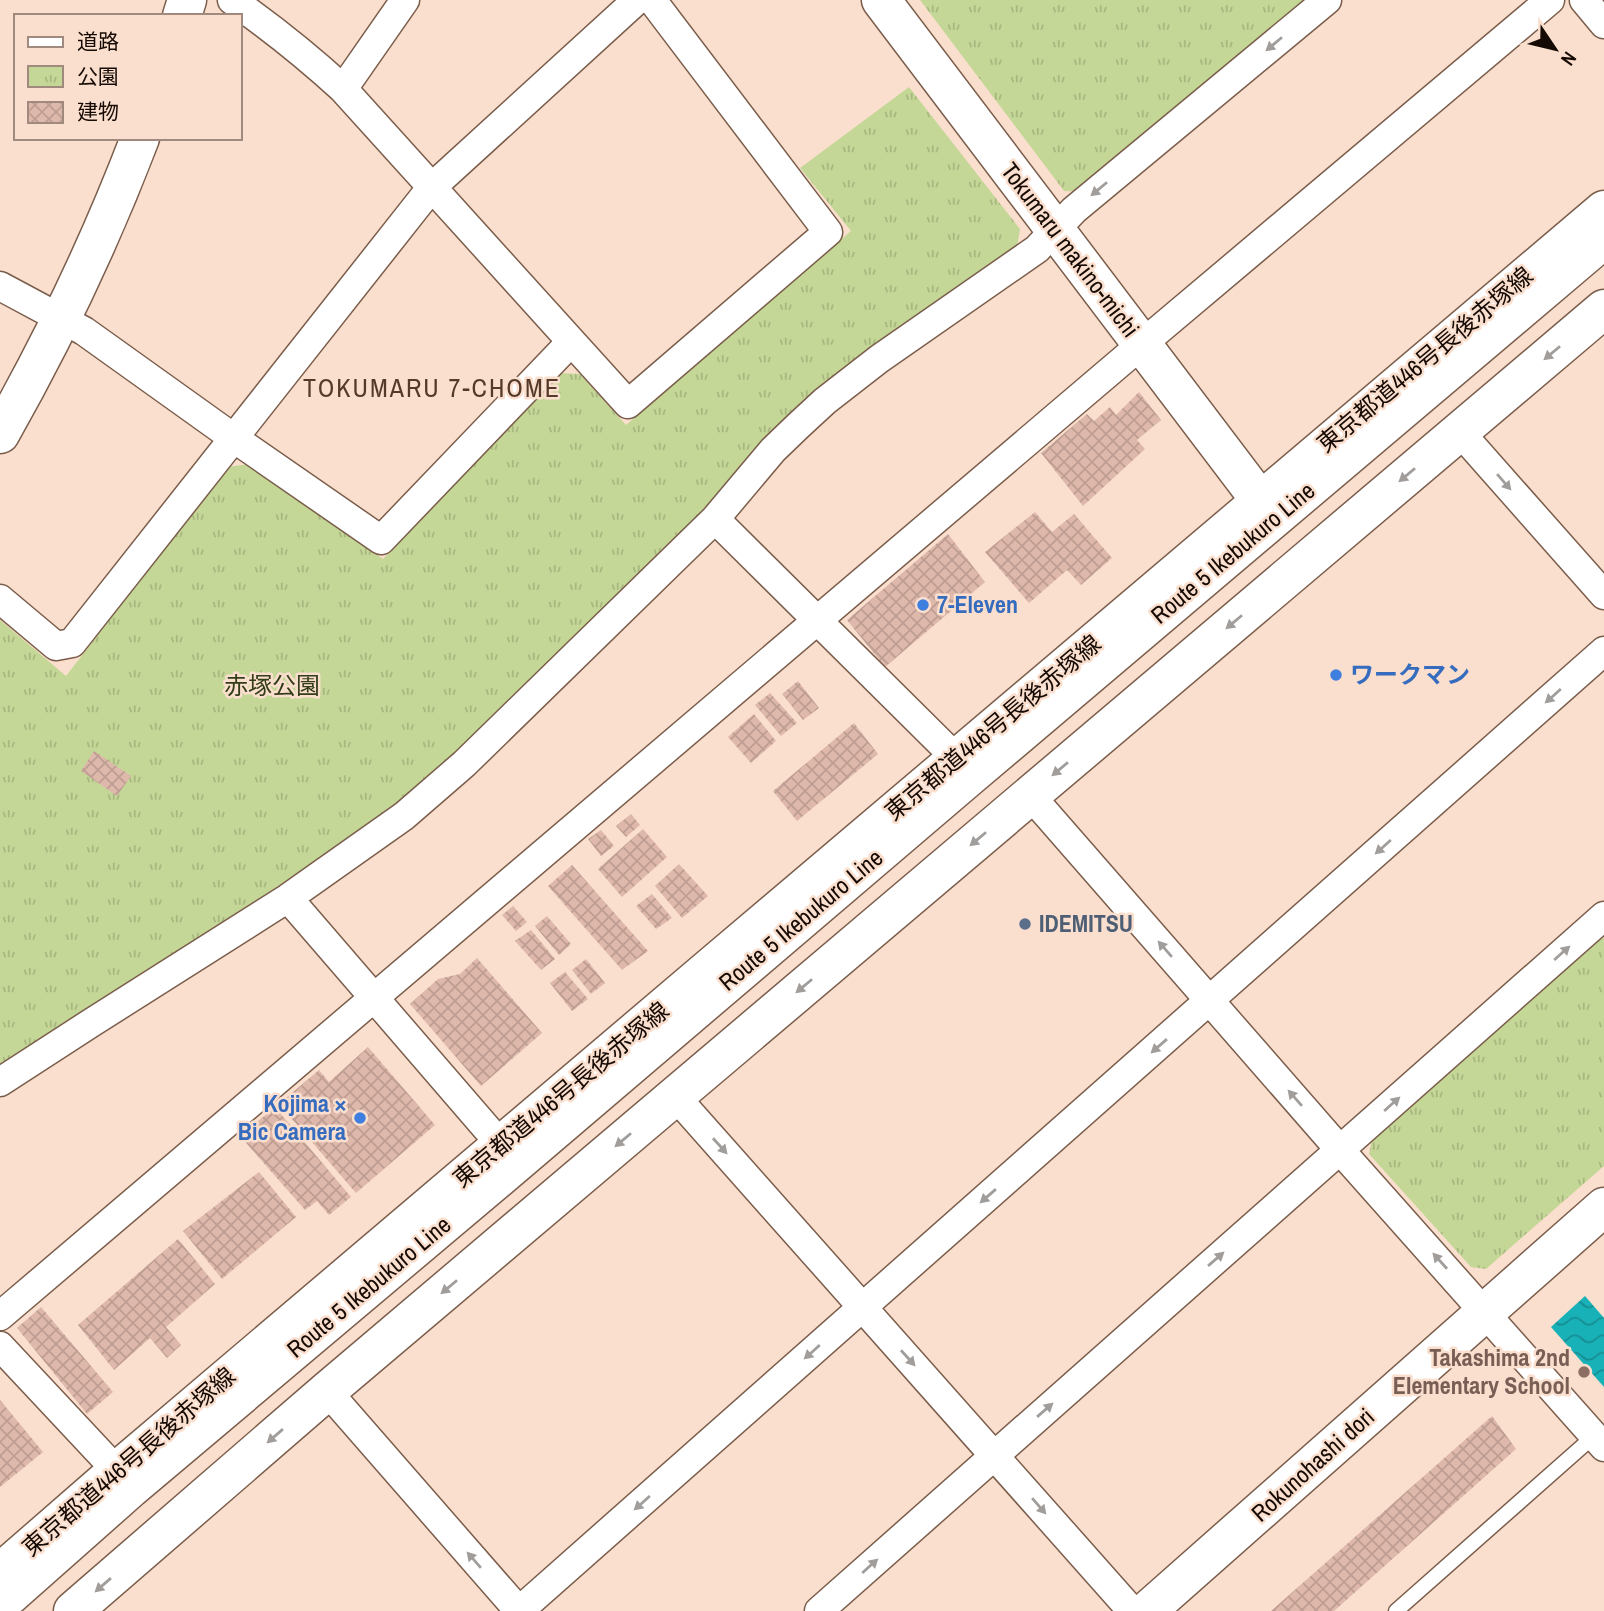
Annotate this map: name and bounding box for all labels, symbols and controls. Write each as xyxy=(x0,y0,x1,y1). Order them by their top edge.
legend xyxy=(14,14,242,140)
north arrow xyxy=(1520,14,1590,84)
text: 道路 xyxy=(77,27,119,56)
one-way arrow xyxy=(1265,36,1283,52)
text: N xyxy=(1555,47,1583,71)
text: 公園 xyxy=(77,62,119,91)
text: 建物 xyxy=(77,97,119,126)
street label: Tokumaru makino-michi xyxy=(995,155,1147,343)
one-way arrow xyxy=(1091,181,1108,196)
street label: 東京都道446号長後赤塚線 xyxy=(1310,259,1539,459)
one-way arrow xyxy=(1543,345,1560,360)
district label: TOKUMARU 7-CHOME xyxy=(303,370,561,405)
one-way arrow xyxy=(1398,467,1416,483)
street label: Route 5 Ikebukuro Line xyxy=(1144,474,1321,630)
one-way arrow xyxy=(1496,474,1512,491)
place label: 7-Eleven xyxy=(937,588,1018,620)
marker: 7-Eleven xyxy=(915,597,931,613)
one-way arrow xyxy=(1225,615,1243,630)
street label: 東京都道446号長後赤塚線 xyxy=(878,627,1107,827)
place label: ワークマン xyxy=(1350,658,1470,690)
marker: ワークマン xyxy=(1328,667,1344,683)
park label: 赤塚公園 xyxy=(224,669,320,701)
one-way arrow xyxy=(1545,688,1562,704)
one-way arrow xyxy=(1051,762,1069,777)
one-way arrow xyxy=(969,831,986,846)
one-way arrow xyxy=(1375,839,1392,855)
street label: Route 5 Ikebukuro Line xyxy=(712,841,889,997)
place label: IDEMITSU xyxy=(1039,907,1133,939)
marker: IDEMITSU xyxy=(1017,916,1033,932)
one-way arrow xyxy=(1158,941,1173,958)
one-way arrow xyxy=(1553,946,1570,962)
one-way arrow xyxy=(795,978,813,994)
street label: 東京都道446号長後赤塚線 xyxy=(446,994,675,1194)
one-way arrow xyxy=(1150,1038,1167,1053)
place label: Kojima × Bic Camera xyxy=(238,1087,346,1147)
one-way arrow xyxy=(1288,1090,1304,1107)
one-way arrow xyxy=(1383,1097,1400,1112)
marker: Kojima × Bic Camera xyxy=(352,1110,368,1126)
one-way arrow xyxy=(614,1132,631,1147)
one-way arrow xyxy=(712,1138,727,1155)
one-way arrow xyxy=(979,1188,997,1204)
street label: Route 5 Ikebukuro Line xyxy=(280,1208,457,1364)
one-way arrow xyxy=(1207,1251,1225,1267)
one-way arrow xyxy=(1432,1252,1448,1270)
one-way arrow xyxy=(441,1279,458,1294)
place label: Takashima 2nd Elementary School xyxy=(1393,1341,1570,1401)
one-way arrow xyxy=(803,1344,821,1360)
one-way arrow xyxy=(900,1349,916,1367)
street label: 東京都道446号長後赤塚線 xyxy=(15,1360,242,1563)
marker: Takashima 2nd Elementary School xyxy=(1576,1364,1592,1380)
street label: Rokunohashi dori xyxy=(1244,1400,1381,1528)
one-way arrow xyxy=(1037,1403,1054,1418)
one-way arrow xyxy=(267,1428,284,1443)
one-way arrow xyxy=(633,1495,650,1510)
one-way arrow xyxy=(1031,1497,1047,1515)
one-way arrow xyxy=(467,1551,482,1568)
one-way arrow xyxy=(861,1558,878,1574)
one-way arrow xyxy=(95,1577,112,1592)

